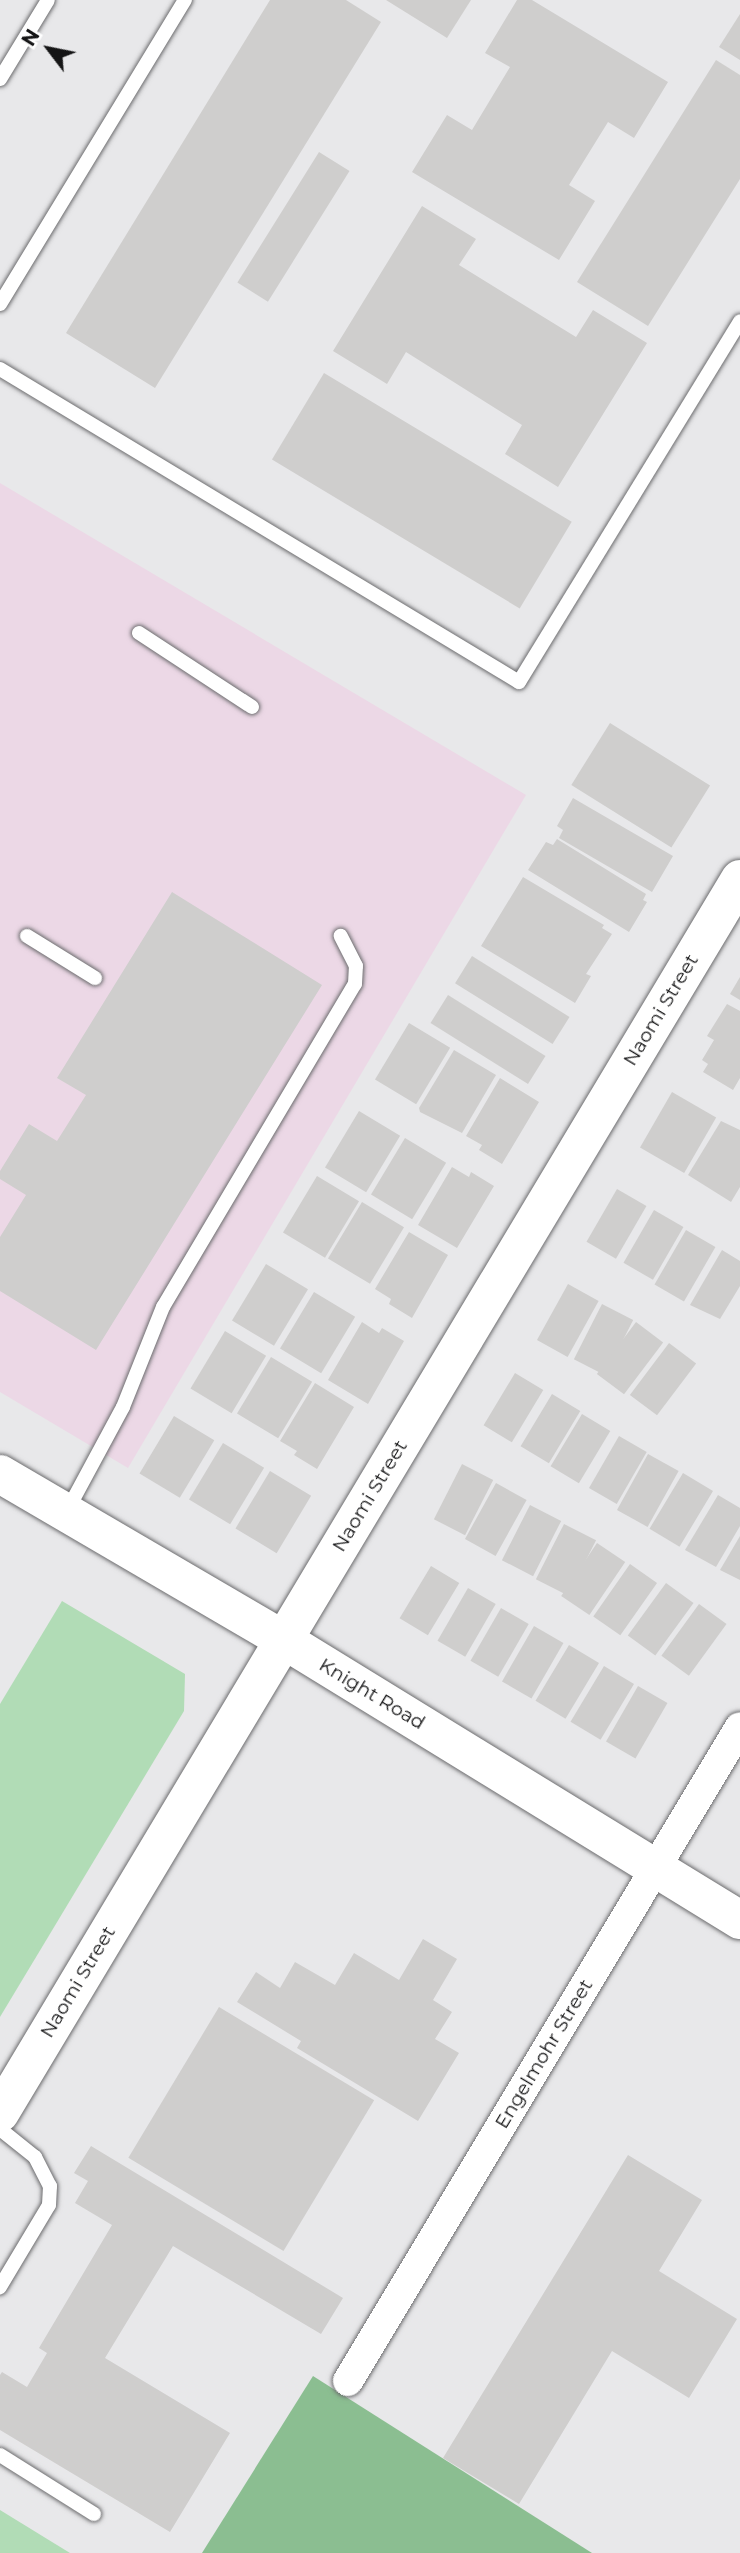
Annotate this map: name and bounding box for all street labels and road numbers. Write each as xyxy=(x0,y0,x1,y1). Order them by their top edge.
street label: Naomi Street xyxy=(619,950,703,1070)
street label: Naomi Street xyxy=(328,1436,412,1556)
street label: Knight Road xyxy=(315,1653,429,1735)
street label: Naomi Street xyxy=(36,1922,120,2042)
street label: Engelmohr Street xyxy=(490,1975,598,2133)

